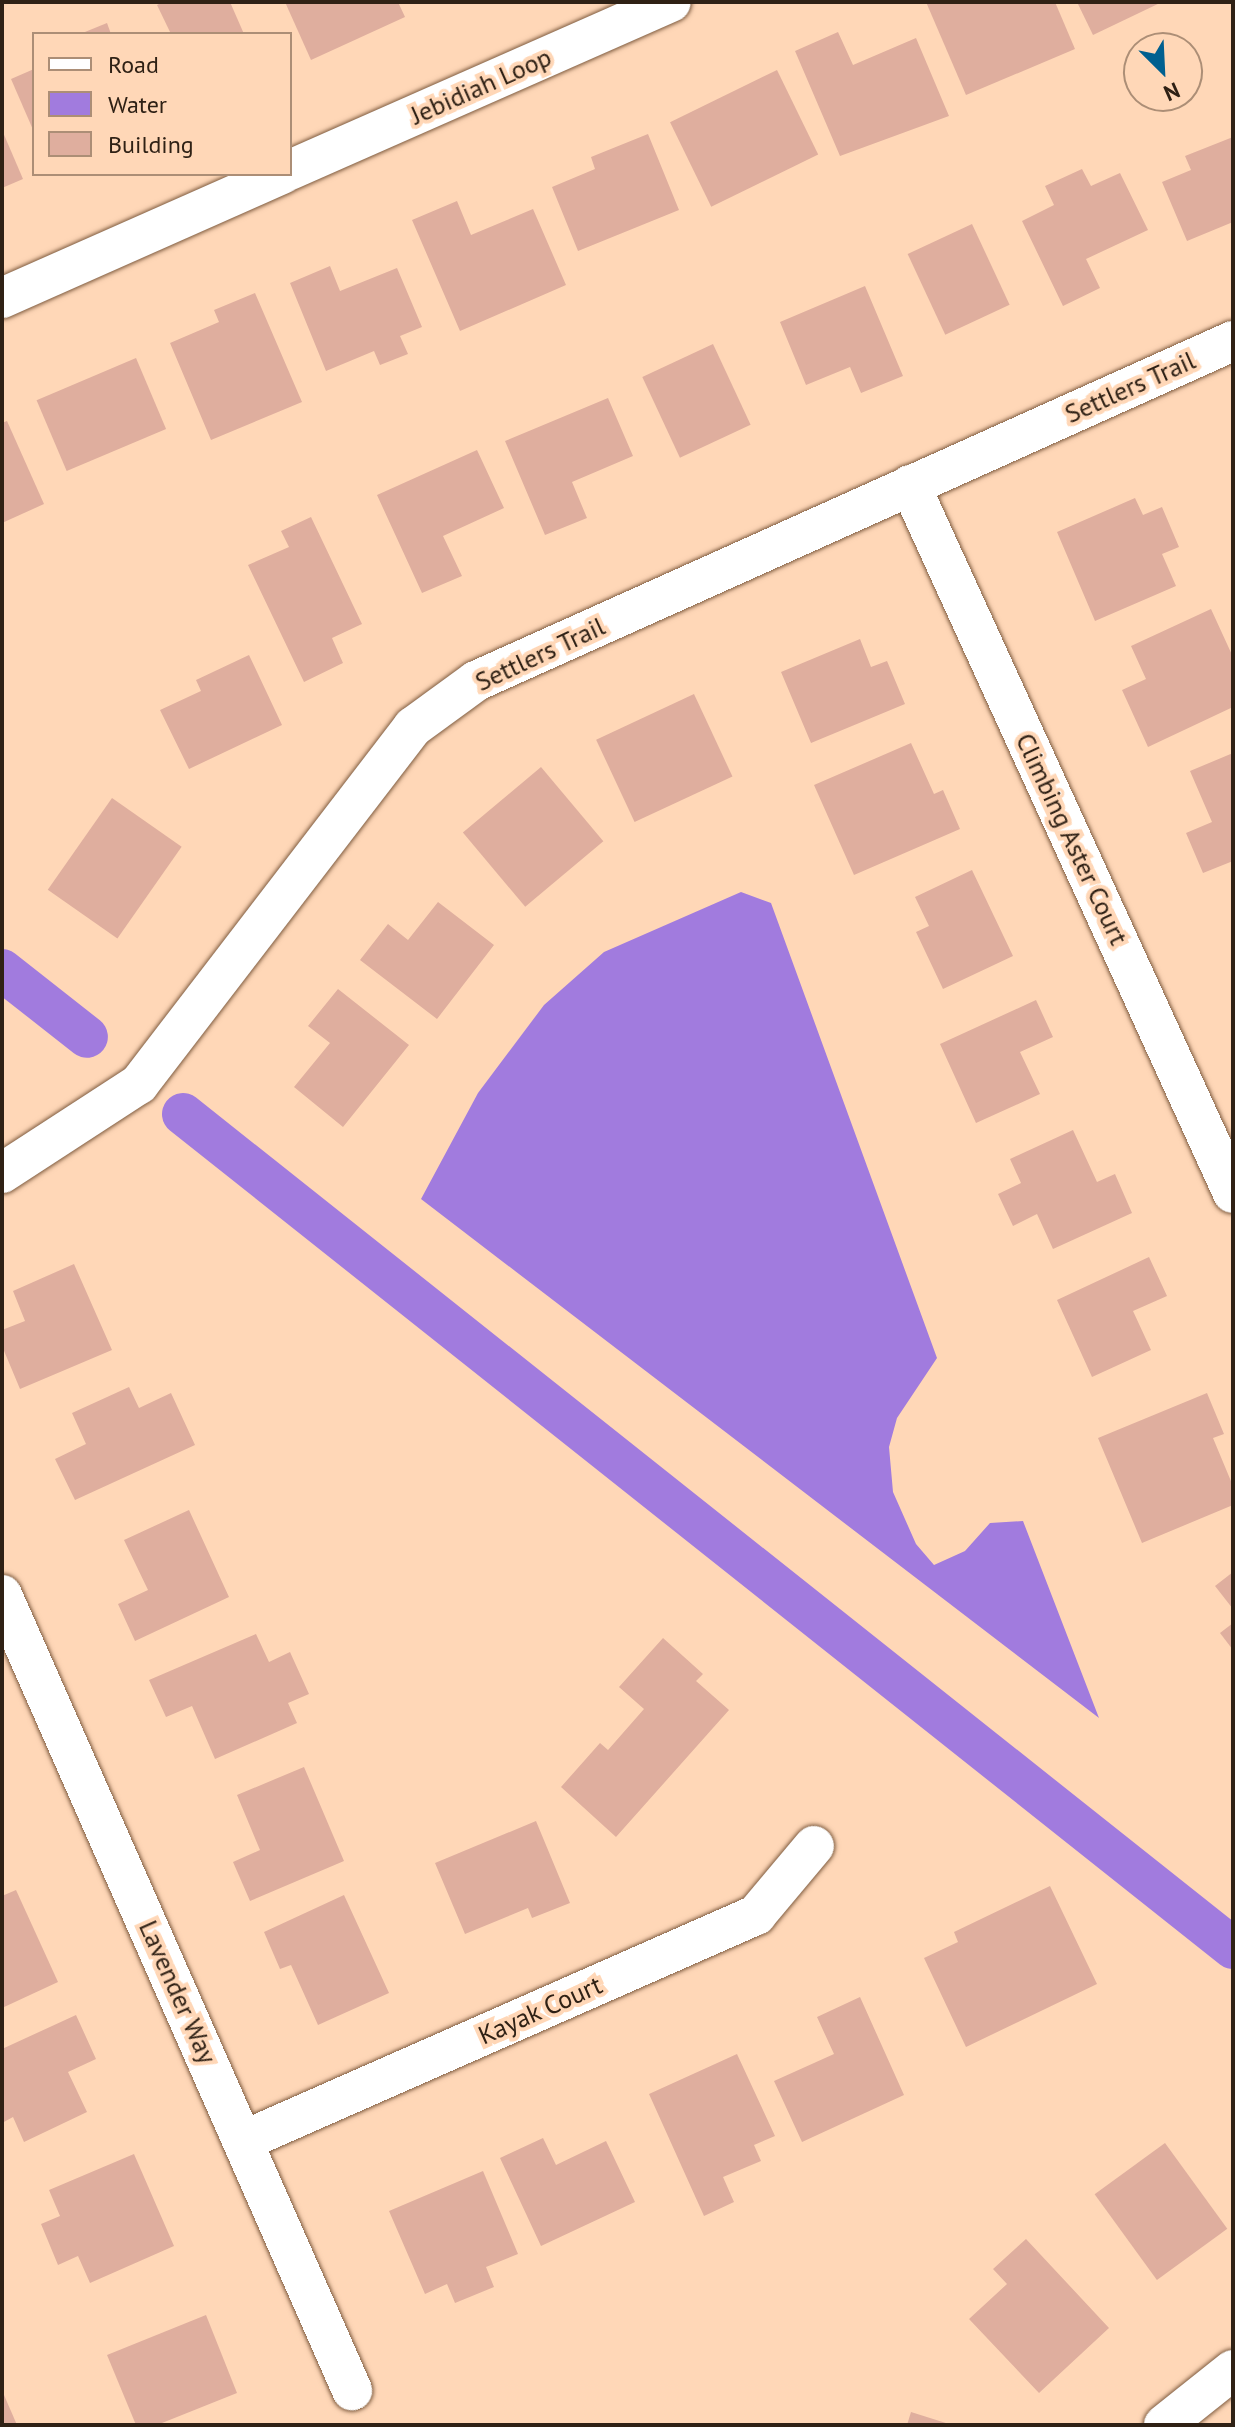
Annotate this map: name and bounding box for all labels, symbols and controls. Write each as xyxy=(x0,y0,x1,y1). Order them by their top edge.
legend xyxy=(32,32,292,176)
north arrow xyxy=(1123,32,1203,112)
street label: Jebidiah Loop xyxy=(406,41,556,131)
text: Road xyxy=(108,49,159,80)
text: N xyxy=(1160,76,1184,108)
text: Water xyxy=(108,89,167,120)
text: Building xyxy=(108,129,194,160)
street label: Settlers Trail xyxy=(1060,344,1200,430)
street label: Settlers Trail xyxy=(470,610,610,698)
street label: Climbing Aster Court xyxy=(1009,728,1135,950)
street label: Lavender Way xyxy=(132,1915,224,2069)
street label: Kayak Court xyxy=(473,1969,607,2051)

